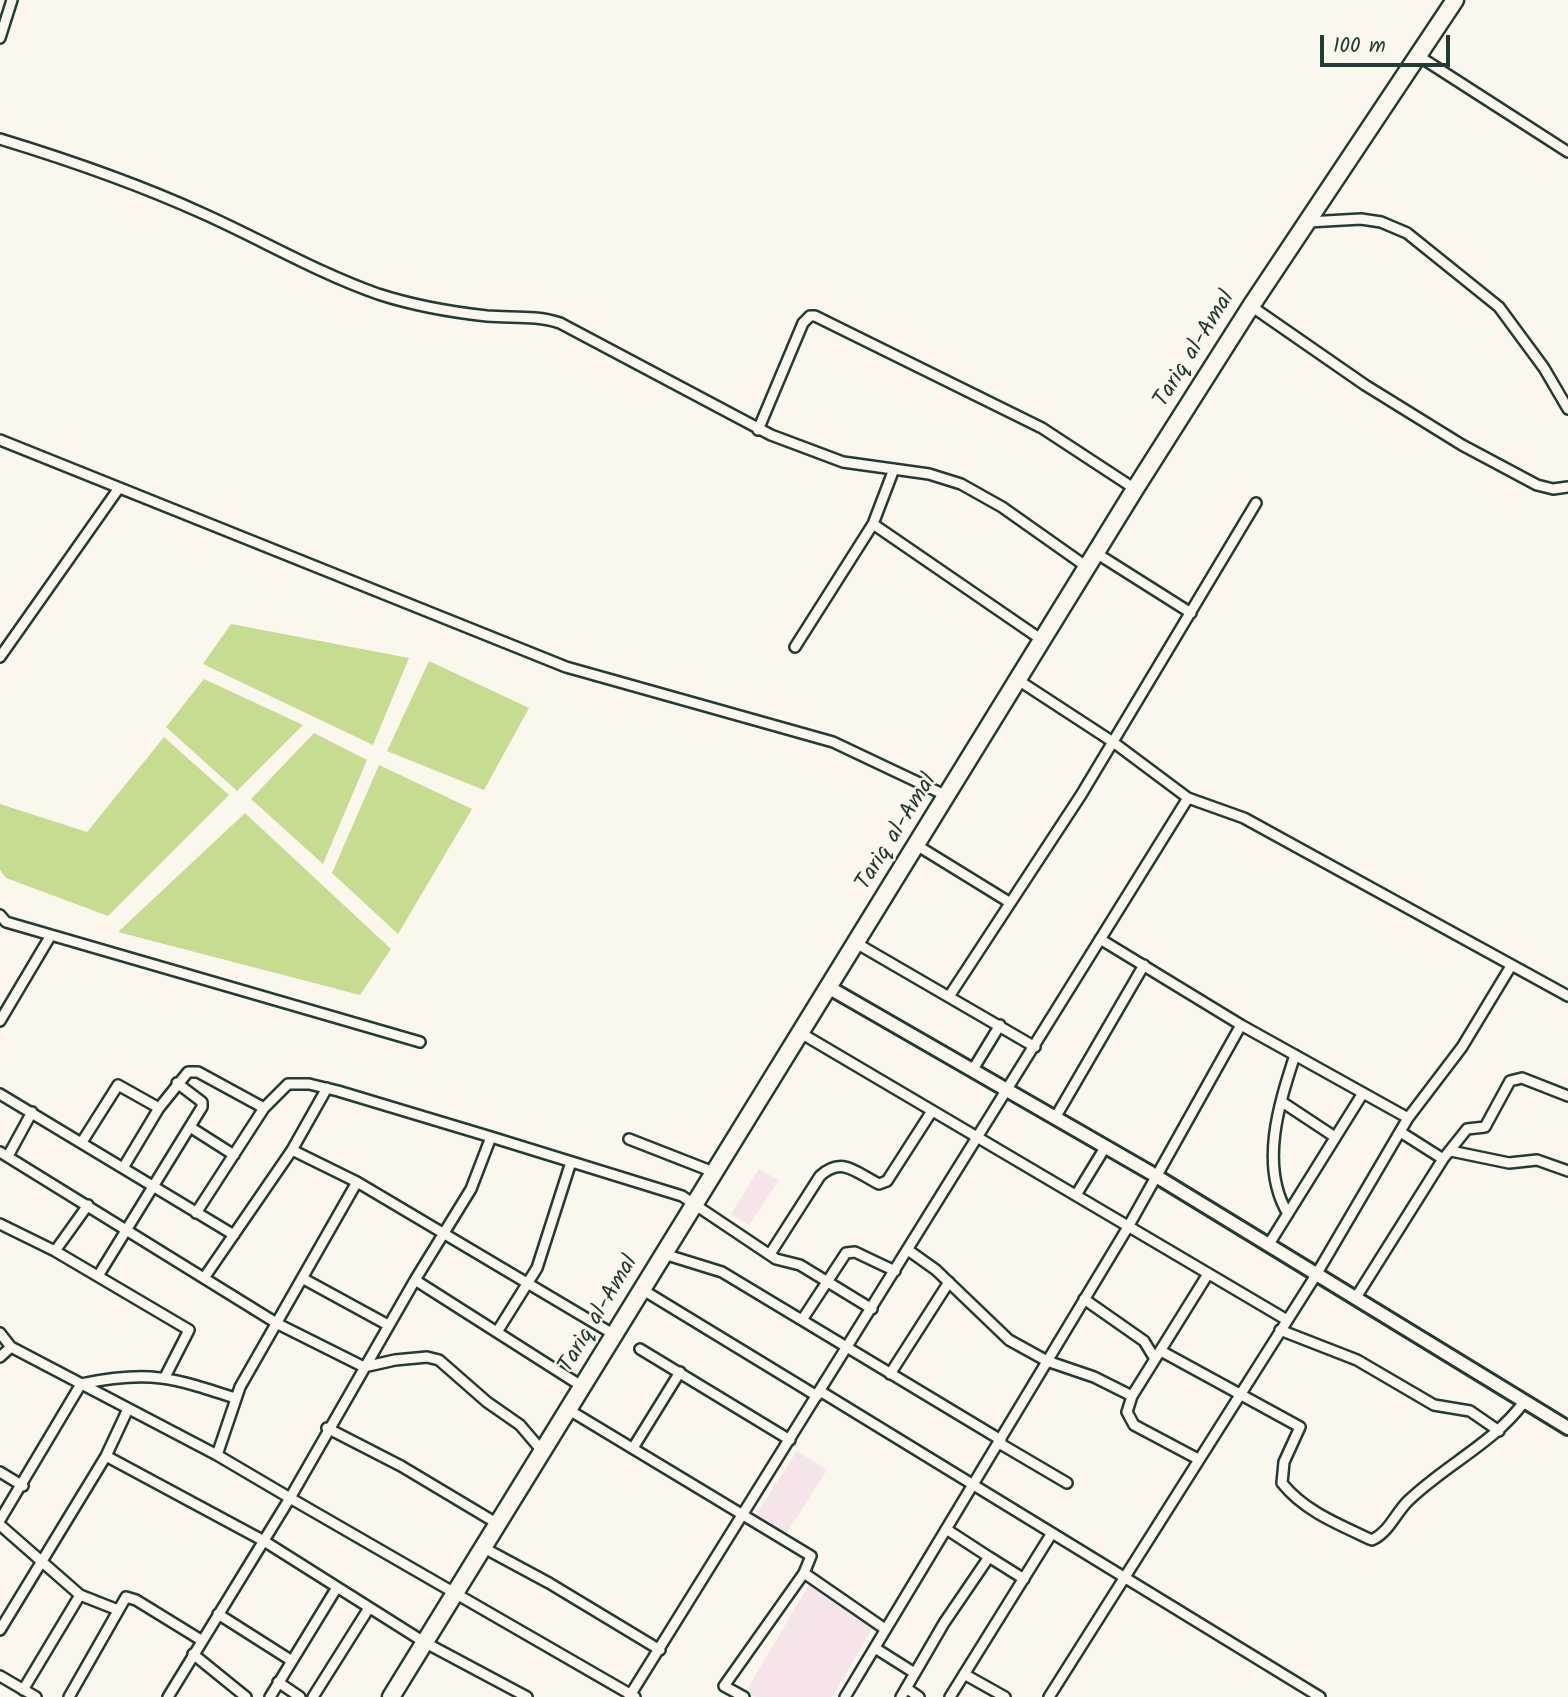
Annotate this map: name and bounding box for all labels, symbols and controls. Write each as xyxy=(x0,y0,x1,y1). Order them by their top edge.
scale bar xyxy=(1323,21,1452,65)
text: 100 m xyxy=(1333,30,1386,63)
street label: Tariq al-Amal xyxy=(1149,287,1243,413)
street label: Tariq al-Amal xyxy=(851,770,945,896)
street label: Tariq al-Amal xyxy=(554,1251,646,1379)

